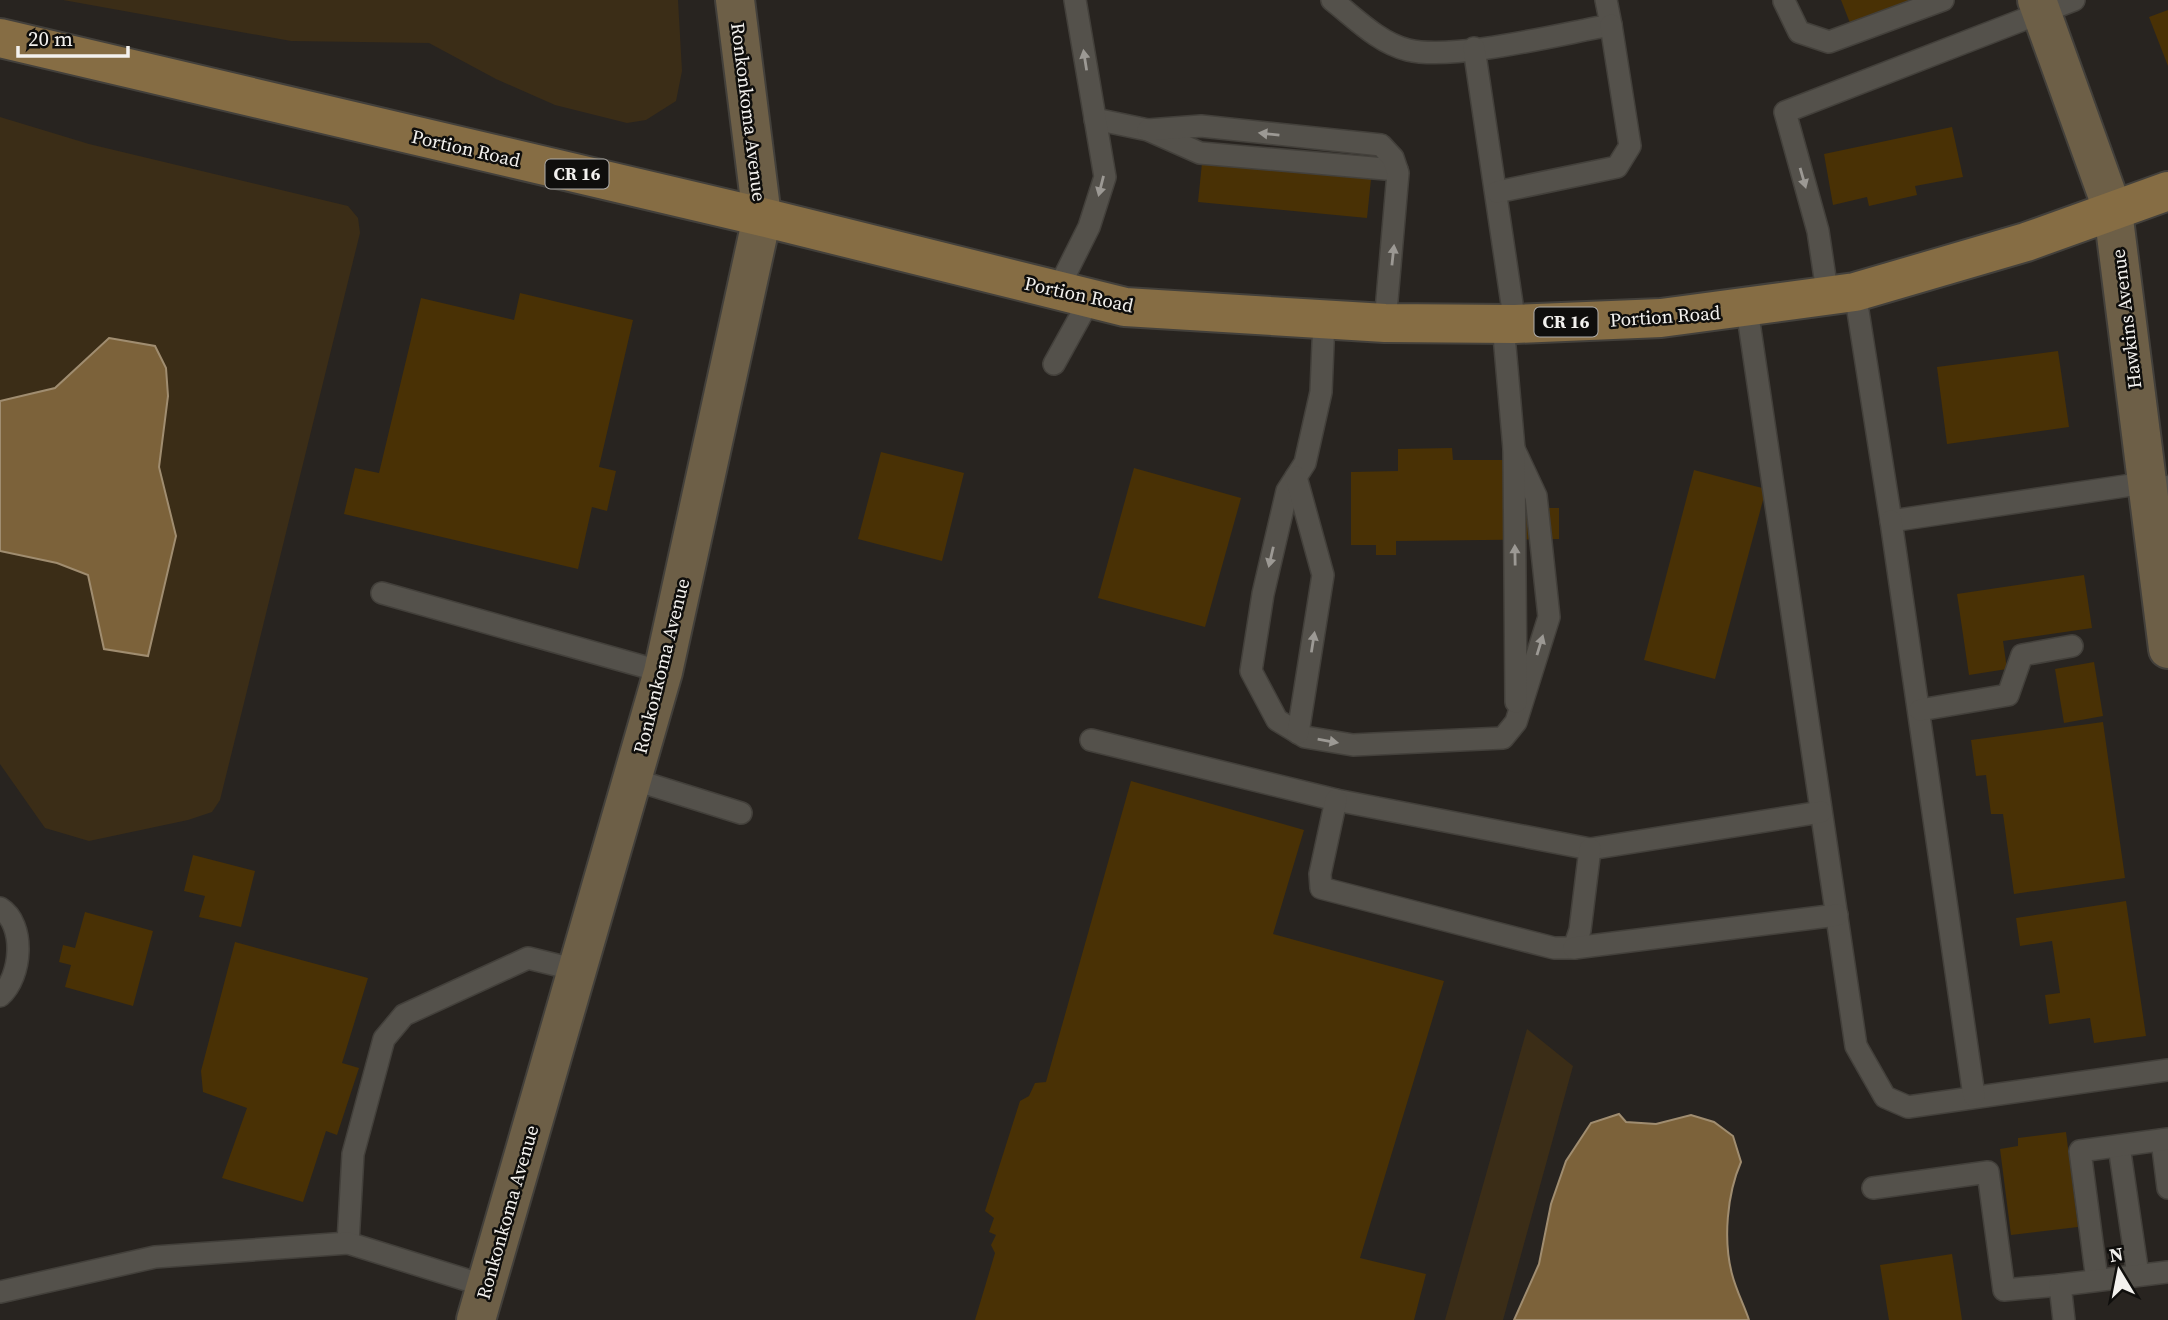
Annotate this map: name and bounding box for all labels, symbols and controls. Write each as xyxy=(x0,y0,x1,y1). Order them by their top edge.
scale bar xyxy=(18,14,128,58)
street label: Ronkonkoma Avenue xyxy=(725,21,773,203)
text: 20 m xyxy=(28,24,73,53)
one-way arrow xyxy=(1079,48,1090,70)
street label: Portion Road xyxy=(409,123,523,173)
one-way arrow xyxy=(1258,128,1280,139)
road number: CR 16 xyxy=(546,160,608,188)
one-way arrow xyxy=(1798,167,1809,189)
one-way arrow xyxy=(1095,175,1106,197)
one-way arrow xyxy=(1388,244,1399,266)
street label: Hawkins Avenue xyxy=(2105,248,2147,390)
street label: Portion Road xyxy=(1022,270,1136,318)
street label: Portion Road xyxy=(1609,299,1721,333)
road number: CR 16 xyxy=(1534,308,1598,336)
one-way arrow xyxy=(1509,544,1521,566)
one-way arrow xyxy=(1266,546,1277,568)
street label: Ronkonkoma Avenue xyxy=(627,575,695,757)
one-way arrow xyxy=(1308,631,1319,653)
one-way arrow xyxy=(1535,634,1546,655)
one-way arrow xyxy=(1317,736,1339,747)
street label: Ronkonkoma Avenue xyxy=(470,1122,544,1302)
north arrow xyxy=(2084,1236,2154,1306)
text: N xyxy=(2107,1240,2125,1268)

